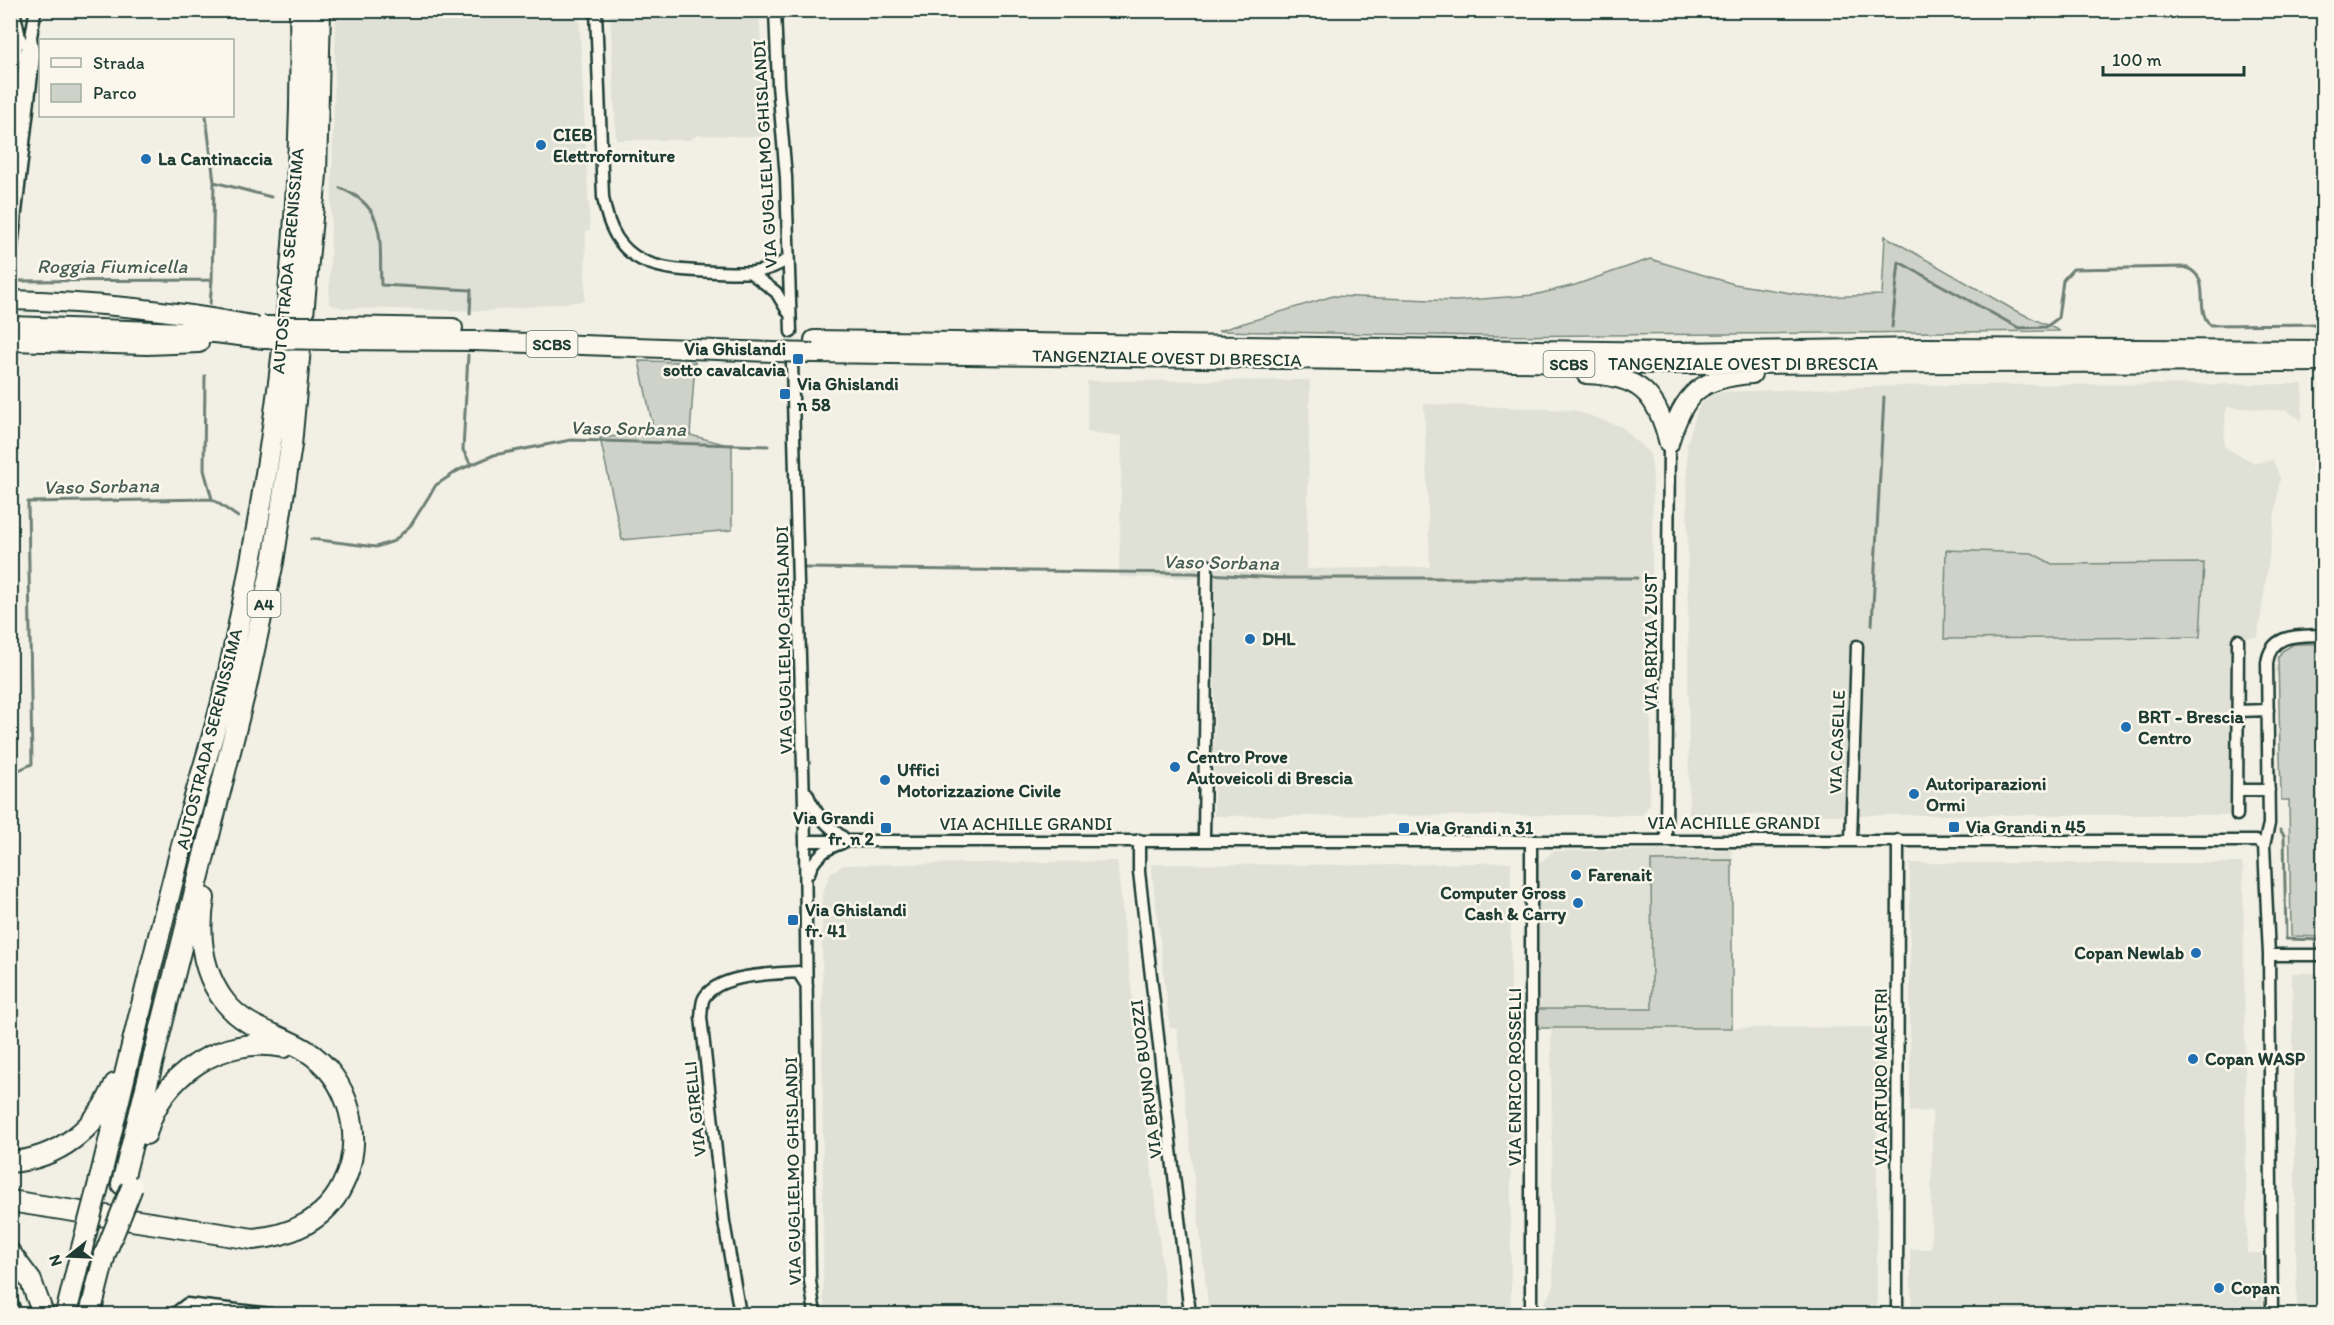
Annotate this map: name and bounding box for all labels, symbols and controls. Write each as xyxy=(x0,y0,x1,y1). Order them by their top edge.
legend xyxy=(39,39,234,117)
street label: VIA GUGLIELMO GHISLANDI xyxy=(748,39,782,269)
scale bar xyxy=(2103,39,2244,77)
text: 100 m xyxy=(2112,49,2162,71)
text: Strada xyxy=(93,52,145,74)
text: Parco xyxy=(93,82,137,104)
place label: CIEB Elettroforniture xyxy=(553,124,675,167)
marker: CIEB Elettroforniture xyxy=(534,138,548,152)
street label: AUTOSTRADA SERENISSIMA xyxy=(267,147,309,375)
place label: La Cantinaccia xyxy=(158,148,273,170)
marker: La Cantinaccia xyxy=(139,152,153,166)
water label: Roggia Fiumicella xyxy=(37,254,188,278)
road number: SCBS xyxy=(526,331,578,357)
place label: Via Ghislandi sotto cavalcavia xyxy=(663,338,787,381)
street label: TANGENZIALE OVEST DI BRESCIA xyxy=(1032,345,1303,371)
road number: SCBS xyxy=(1544,351,1594,377)
marker: Via Ghislandi sotto cavalcavia xyxy=(791,352,805,366)
street label: TANGENZIALE OVEST DI BRESCIA xyxy=(1608,353,1878,375)
place label: Via Ghislandi n 58 xyxy=(796,373,899,416)
marker: Via Ghislandi n 58 xyxy=(778,387,792,401)
water label: Vaso Sorbana xyxy=(570,415,687,441)
water label: Vaso Sorbana xyxy=(43,473,160,499)
street label: VIA GUGLIELMO GHISLANDI xyxy=(771,525,797,755)
water label: Vaso Sorbana xyxy=(1163,549,1280,575)
street label: VIA BRIXIA ZUST xyxy=(1640,573,1662,711)
road number: A4 xyxy=(248,591,280,617)
street label: AUTOSTRADA SERENISSIMA xyxy=(171,626,247,852)
place label: DHL xyxy=(1262,628,1296,650)
marker: DHL xyxy=(1243,632,1257,646)
street label: VIA CASELLE xyxy=(1824,689,1850,795)
place label: BRT - Brescia Centro xyxy=(2138,706,2245,749)
marker: BRT - Brescia Centro xyxy=(2119,720,2133,734)
place label: Centro Prove Autoveicoli di Brescia xyxy=(1186,746,1354,789)
place label: Uffici Motorizzazione Civile xyxy=(897,759,1062,802)
marker: Centro Prove Autoveicoli di Brescia xyxy=(1168,760,1182,774)
marker: Uffici Motorizzazione Civile xyxy=(878,773,892,787)
place label: Autoriparazioni Ormi xyxy=(1925,773,2046,816)
marker: Autoriparazioni Ormi xyxy=(1907,787,1921,801)
place label: Via Grandi fr. n 2 xyxy=(793,807,875,850)
street label: VIA ACHILLE GRANDI xyxy=(1647,812,1821,834)
street label: VIA ACHILLE GRANDI xyxy=(939,813,1113,835)
place label: Via Grandi n 45 xyxy=(1966,816,2086,838)
place label: Via Grandi n 31 xyxy=(1416,817,1534,839)
marker: Via Grandi n 45 xyxy=(1947,820,1961,834)
marker: Via Grandi fr. n 2 xyxy=(879,821,893,835)
marker: Via Grandi n 31 xyxy=(1397,821,1411,835)
place label: Farenait xyxy=(1588,864,1652,886)
marker: Farenait xyxy=(1569,868,1583,882)
place label: Computer Gross Cash & Carry xyxy=(1440,882,1567,925)
marker: Computer Gross Cash & Carry xyxy=(1571,896,1585,910)
place label: Via Ghislandi fr. 41 xyxy=(805,899,907,942)
marker: Via Ghislandi fr. 41 xyxy=(786,913,800,927)
place label: Copan Newlab xyxy=(2074,942,2184,964)
marker: Copan Newlab xyxy=(2189,946,2203,960)
street label: VIA ENRICO ROSSELLI xyxy=(1504,988,1526,1166)
street label: VIA ARTURO MAESTRI xyxy=(1870,988,1892,1166)
street label: VIA BRUNO BUOZZI xyxy=(1125,998,1167,1160)
place label: Copan WASP xyxy=(2205,1048,2306,1070)
marker: Copan WASP xyxy=(2186,1052,2200,1066)
street label: VIA GUGLIELMO GHISLANDI xyxy=(780,1056,806,1286)
street label: VIA GIRELLI xyxy=(679,1060,711,1158)
north arrow xyxy=(39,1226,99,1286)
text: N xyxy=(45,1252,66,1269)
place label: Copan xyxy=(2231,1277,2280,1299)
marker: Copan xyxy=(2212,1281,2226,1295)

